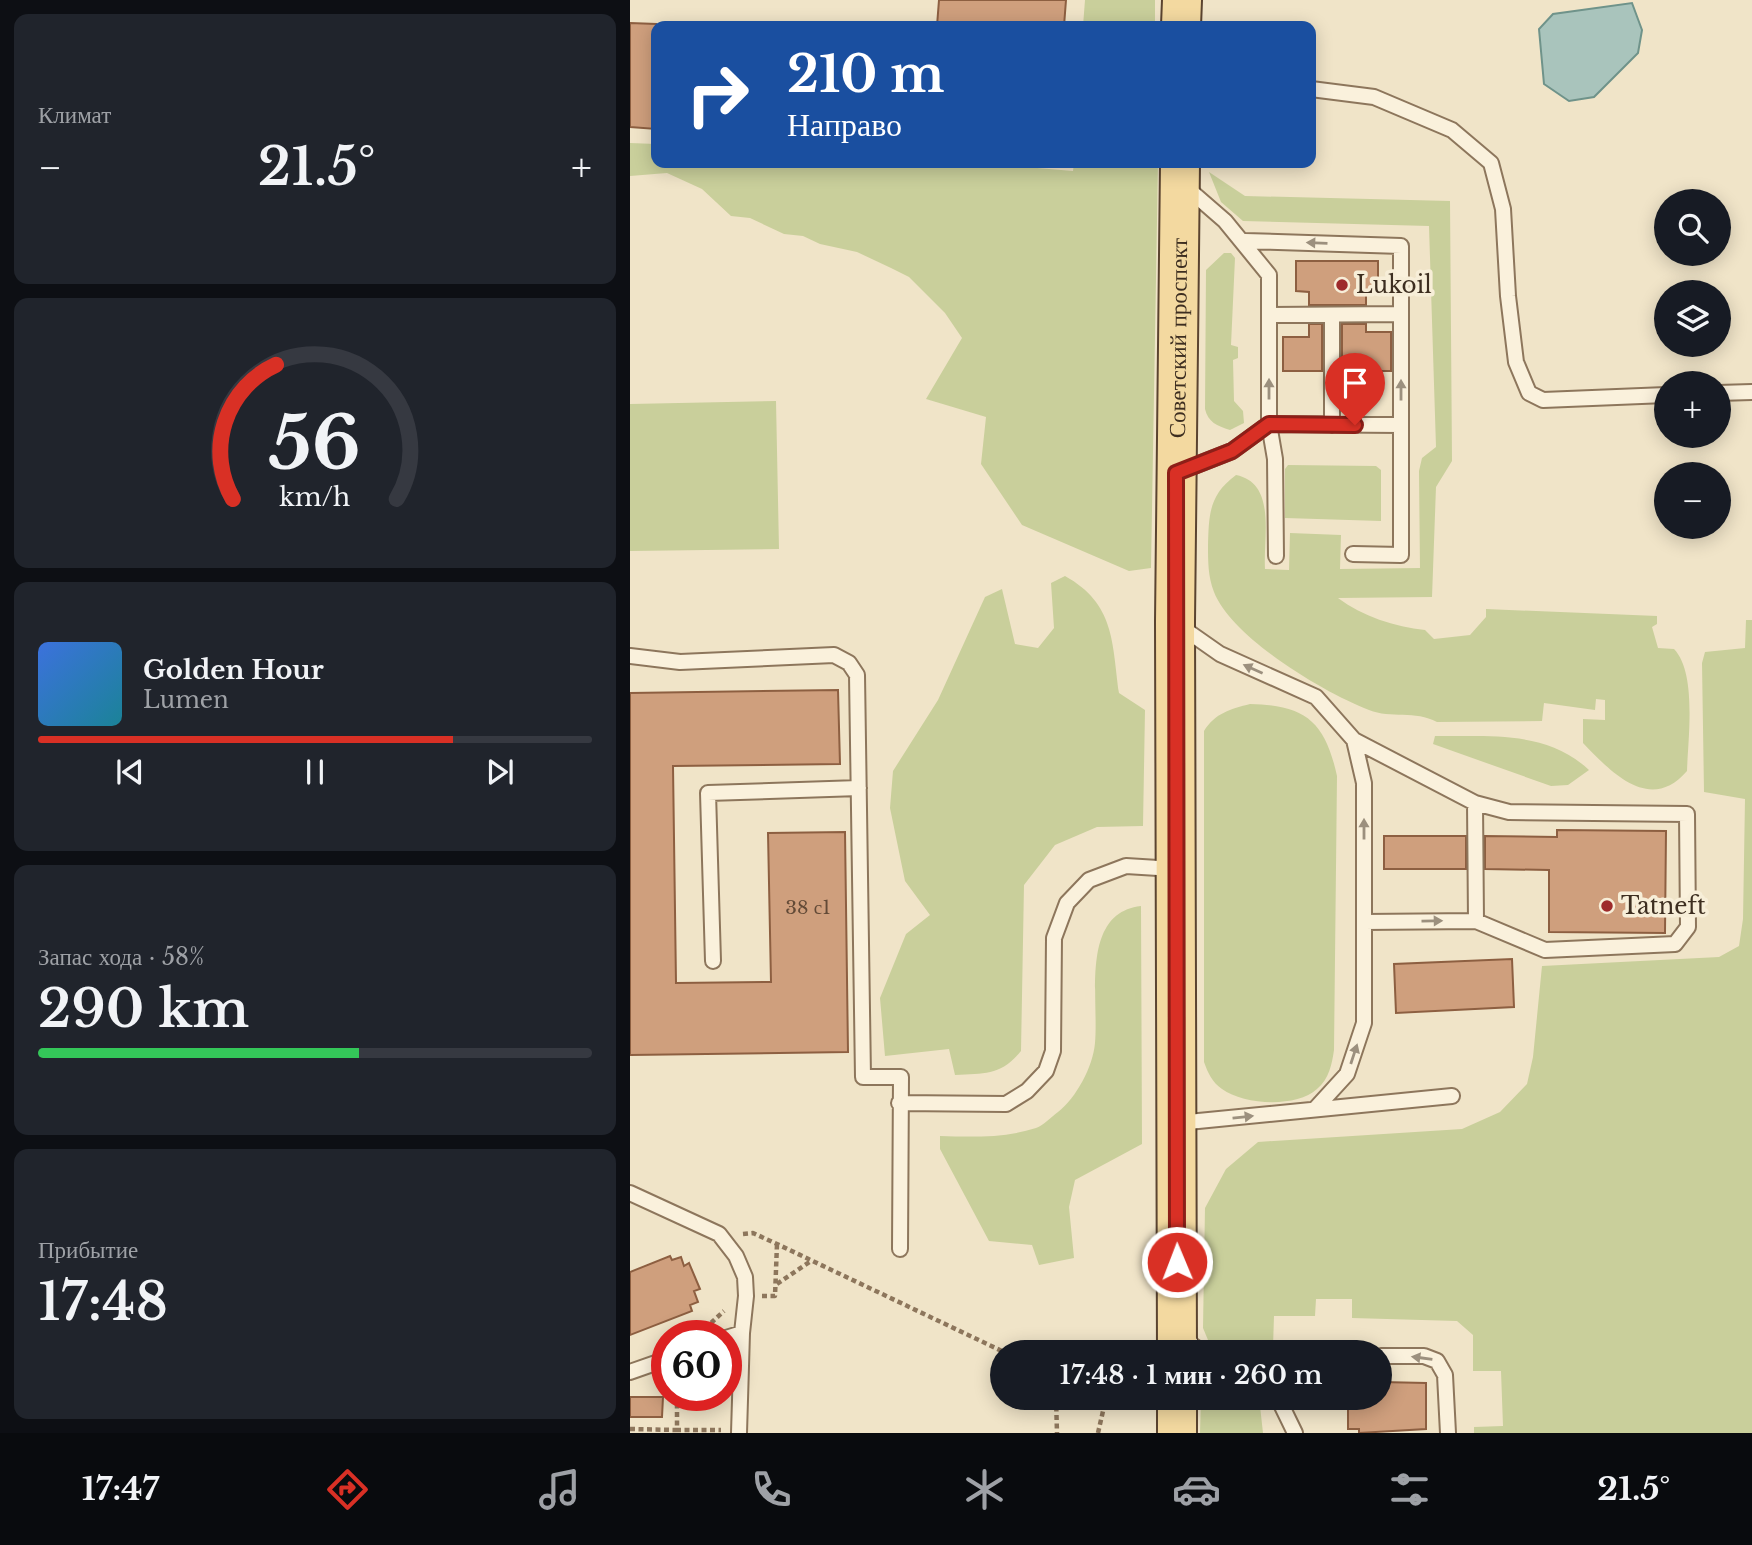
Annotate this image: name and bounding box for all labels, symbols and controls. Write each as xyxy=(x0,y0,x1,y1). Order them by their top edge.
text: 210 m xyxy=(787,44,945,105)
icon: right xyxy=(672,49,763,140)
text: Климат xyxy=(38,101,111,129)
text: Направо xyxy=(787,105,902,145)
text: 21.5° xyxy=(258,135,375,199)
text: − xyxy=(38,144,62,191)
text: + xyxy=(571,144,592,191)
map controls xyxy=(1654,189,1731,539)
button: search xyxy=(1654,189,1731,266)
street label: Советский проспект xyxy=(1163,238,1193,438)
one-way arrow xyxy=(1306,238,1328,249)
place label: Lukoil xyxy=(1356,271,1432,299)
marker: Lukoil xyxy=(1334,277,1350,293)
button: layers xyxy=(1654,280,1731,357)
pin xyxy=(1325,353,1385,425)
icon: arrive xyxy=(1336,364,1374,402)
button: + xyxy=(1654,371,1731,448)
one-way arrow xyxy=(1263,378,1275,400)
one-way arrow xyxy=(1395,379,1407,401)
text: 56 xyxy=(269,398,361,489)
button: − xyxy=(1654,462,1731,539)
text: km/h xyxy=(280,481,350,512)
text: Golden Hour xyxy=(143,654,324,686)
one-way arrow xyxy=(1243,663,1264,674)
text: Lumen xyxy=(143,686,229,714)
icon: previous xyxy=(111,753,149,791)
icon: pause xyxy=(296,753,334,791)
icon: next xyxy=(481,753,519,791)
one-way arrow xyxy=(1358,817,1370,839)
place label: Tatneft xyxy=(1621,892,1706,920)
house number: 38 с1 xyxy=(785,896,831,919)
marker: Tatneft xyxy=(1599,898,1615,914)
one-way arrow xyxy=(1422,916,1444,927)
text: Запас хода · 58% xyxy=(38,943,204,971)
text: 290 km xyxy=(38,977,249,1041)
one-way arrow xyxy=(1349,1044,1360,1065)
one-way arrow xyxy=(1232,1111,1254,1122)
position arrow xyxy=(1140,1225,1214,1299)
text: Прибытие xyxy=(38,1236,138,1264)
text: 17:48 xyxy=(38,1270,168,1334)
speed limit sign: 60 xyxy=(651,1320,742,1411)
one-way arrow xyxy=(1411,1352,1433,1363)
text: 17:48 · 1 мин · 260 m xyxy=(1059,1359,1323,1391)
icon: directions xyxy=(323,1465,372,1514)
icon: music xyxy=(535,1465,584,1514)
icon: phone xyxy=(747,1465,796,1514)
icon: climate xyxy=(960,1465,1009,1514)
icon: car xyxy=(1172,1465,1221,1514)
icon: filters xyxy=(1385,1465,1434,1514)
text: 17:47 xyxy=(82,1469,159,1509)
text: 21.5° xyxy=(1597,1469,1670,1509)

